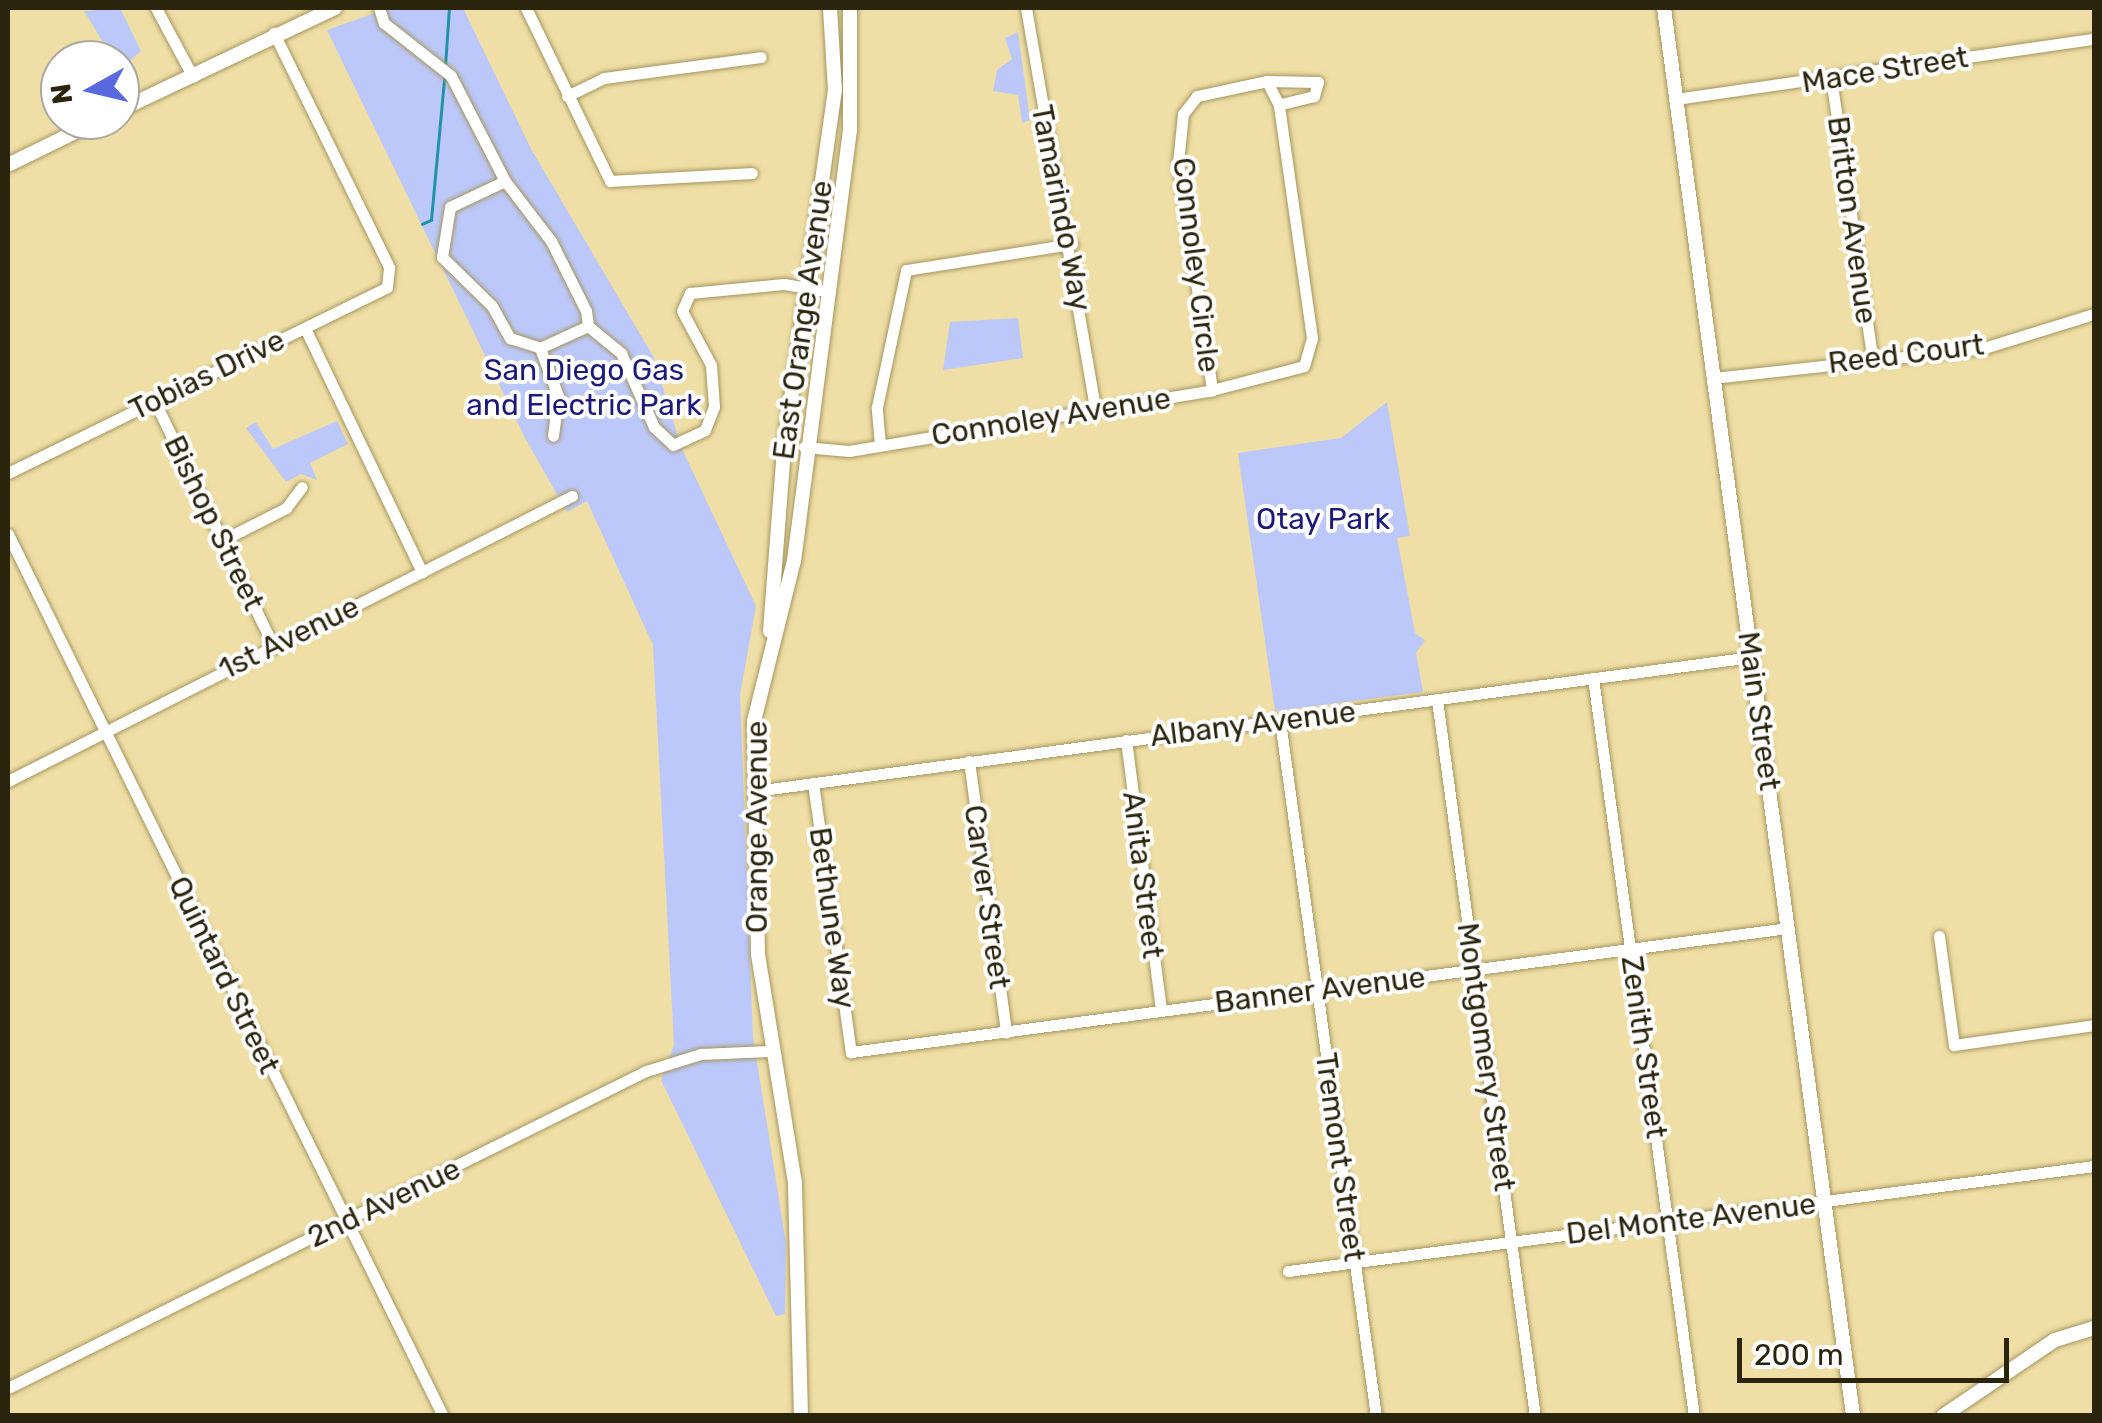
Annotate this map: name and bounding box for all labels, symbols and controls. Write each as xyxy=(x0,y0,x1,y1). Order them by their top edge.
street label: Mace Street xyxy=(1799,39,1971,101)
north arrow xyxy=(40,40,140,140)
text: N xyxy=(44,82,80,106)
street label: Tamarindo Way xyxy=(1023,102,1099,314)
street label: Britton Avenue xyxy=(1820,114,1884,326)
street label: Connoley Circle xyxy=(1165,155,1227,375)
street label: East Orange Avenue xyxy=(766,178,840,462)
street label: Tobias Drive xyxy=(124,322,290,428)
street label: Reed Court xyxy=(1826,327,1986,381)
park label: San Diego Gas and Electric Park xyxy=(466,352,702,422)
street label: Connoley Avenue xyxy=(928,380,1174,454)
street label: Bishop Street xyxy=(156,430,272,616)
park label: Otay Park xyxy=(1256,501,1390,537)
street label: 1st Avenue xyxy=(213,588,365,688)
street label: Main Street xyxy=(1730,629,1788,793)
street label: Albany Avenue xyxy=(1147,693,1359,755)
street label: Orange Avenue xyxy=(739,720,775,934)
street label: Anita Street xyxy=(1115,789,1171,961)
street label: Carver Street xyxy=(956,802,1018,992)
street label: Bethune Way xyxy=(801,825,863,1011)
street label: Quintard Street xyxy=(161,871,287,1079)
street label: Montgomery Street xyxy=(1449,920,1523,1194)
street label: Zenith Street xyxy=(1613,953,1675,1141)
street label: Banner Avenue xyxy=(1212,959,1428,1021)
street label: Tremont Street xyxy=(1308,1050,1372,1264)
street label: 2nd Avenue xyxy=(301,1150,467,1256)
street label: Del Monte Avenue xyxy=(1564,1186,1818,1252)
scale bar xyxy=(1742,1318,2014,1380)
text: 200 m xyxy=(1754,1337,1844,1373)

